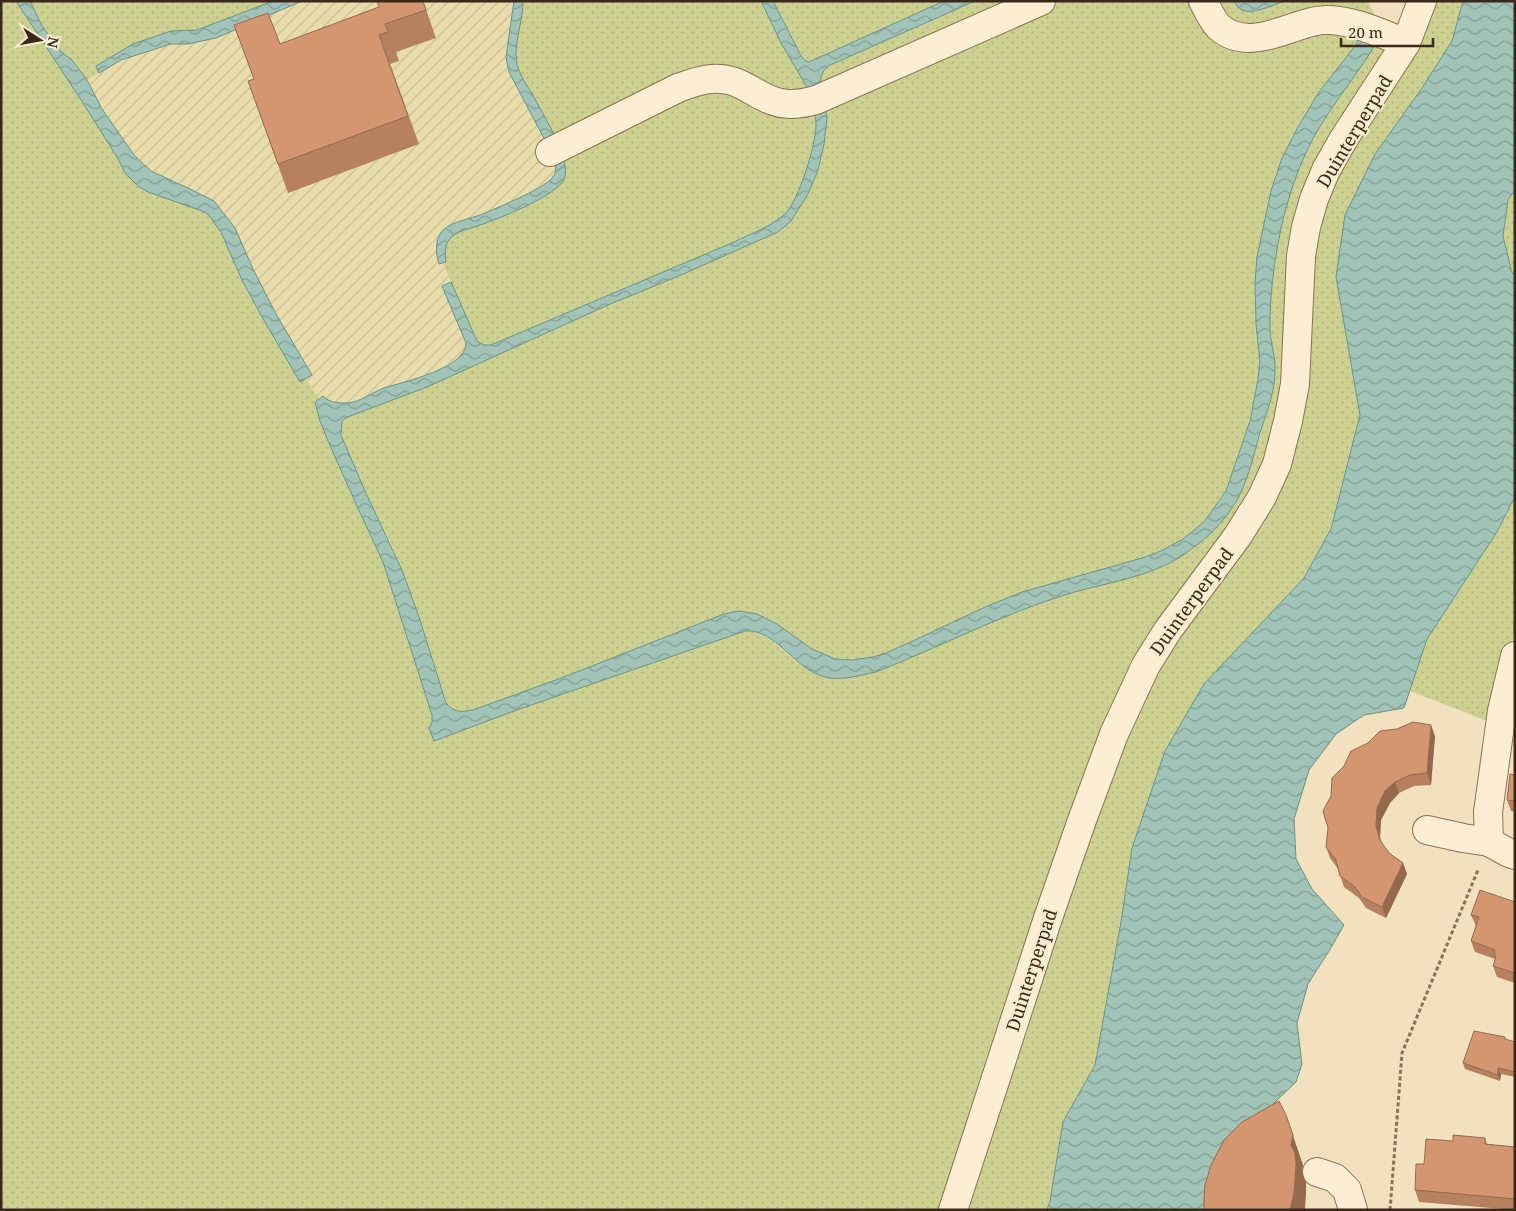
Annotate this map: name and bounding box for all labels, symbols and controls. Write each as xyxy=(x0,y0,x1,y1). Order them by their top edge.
north arrow xyxy=(15,15,65,65)
scale bar xyxy=(1341,15,1434,47)
text: 20 m xyxy=(1348,22,1383,42)
text: N xyxy=(43,35,64,50)
street label: Duinterperpad xyxy=(1311,70,1397,192)
street label: Duinterperpad xyxy=(1144,542,1238,660)
street label: Duinterperpad xyxy=(1000,906,1062,1034)

